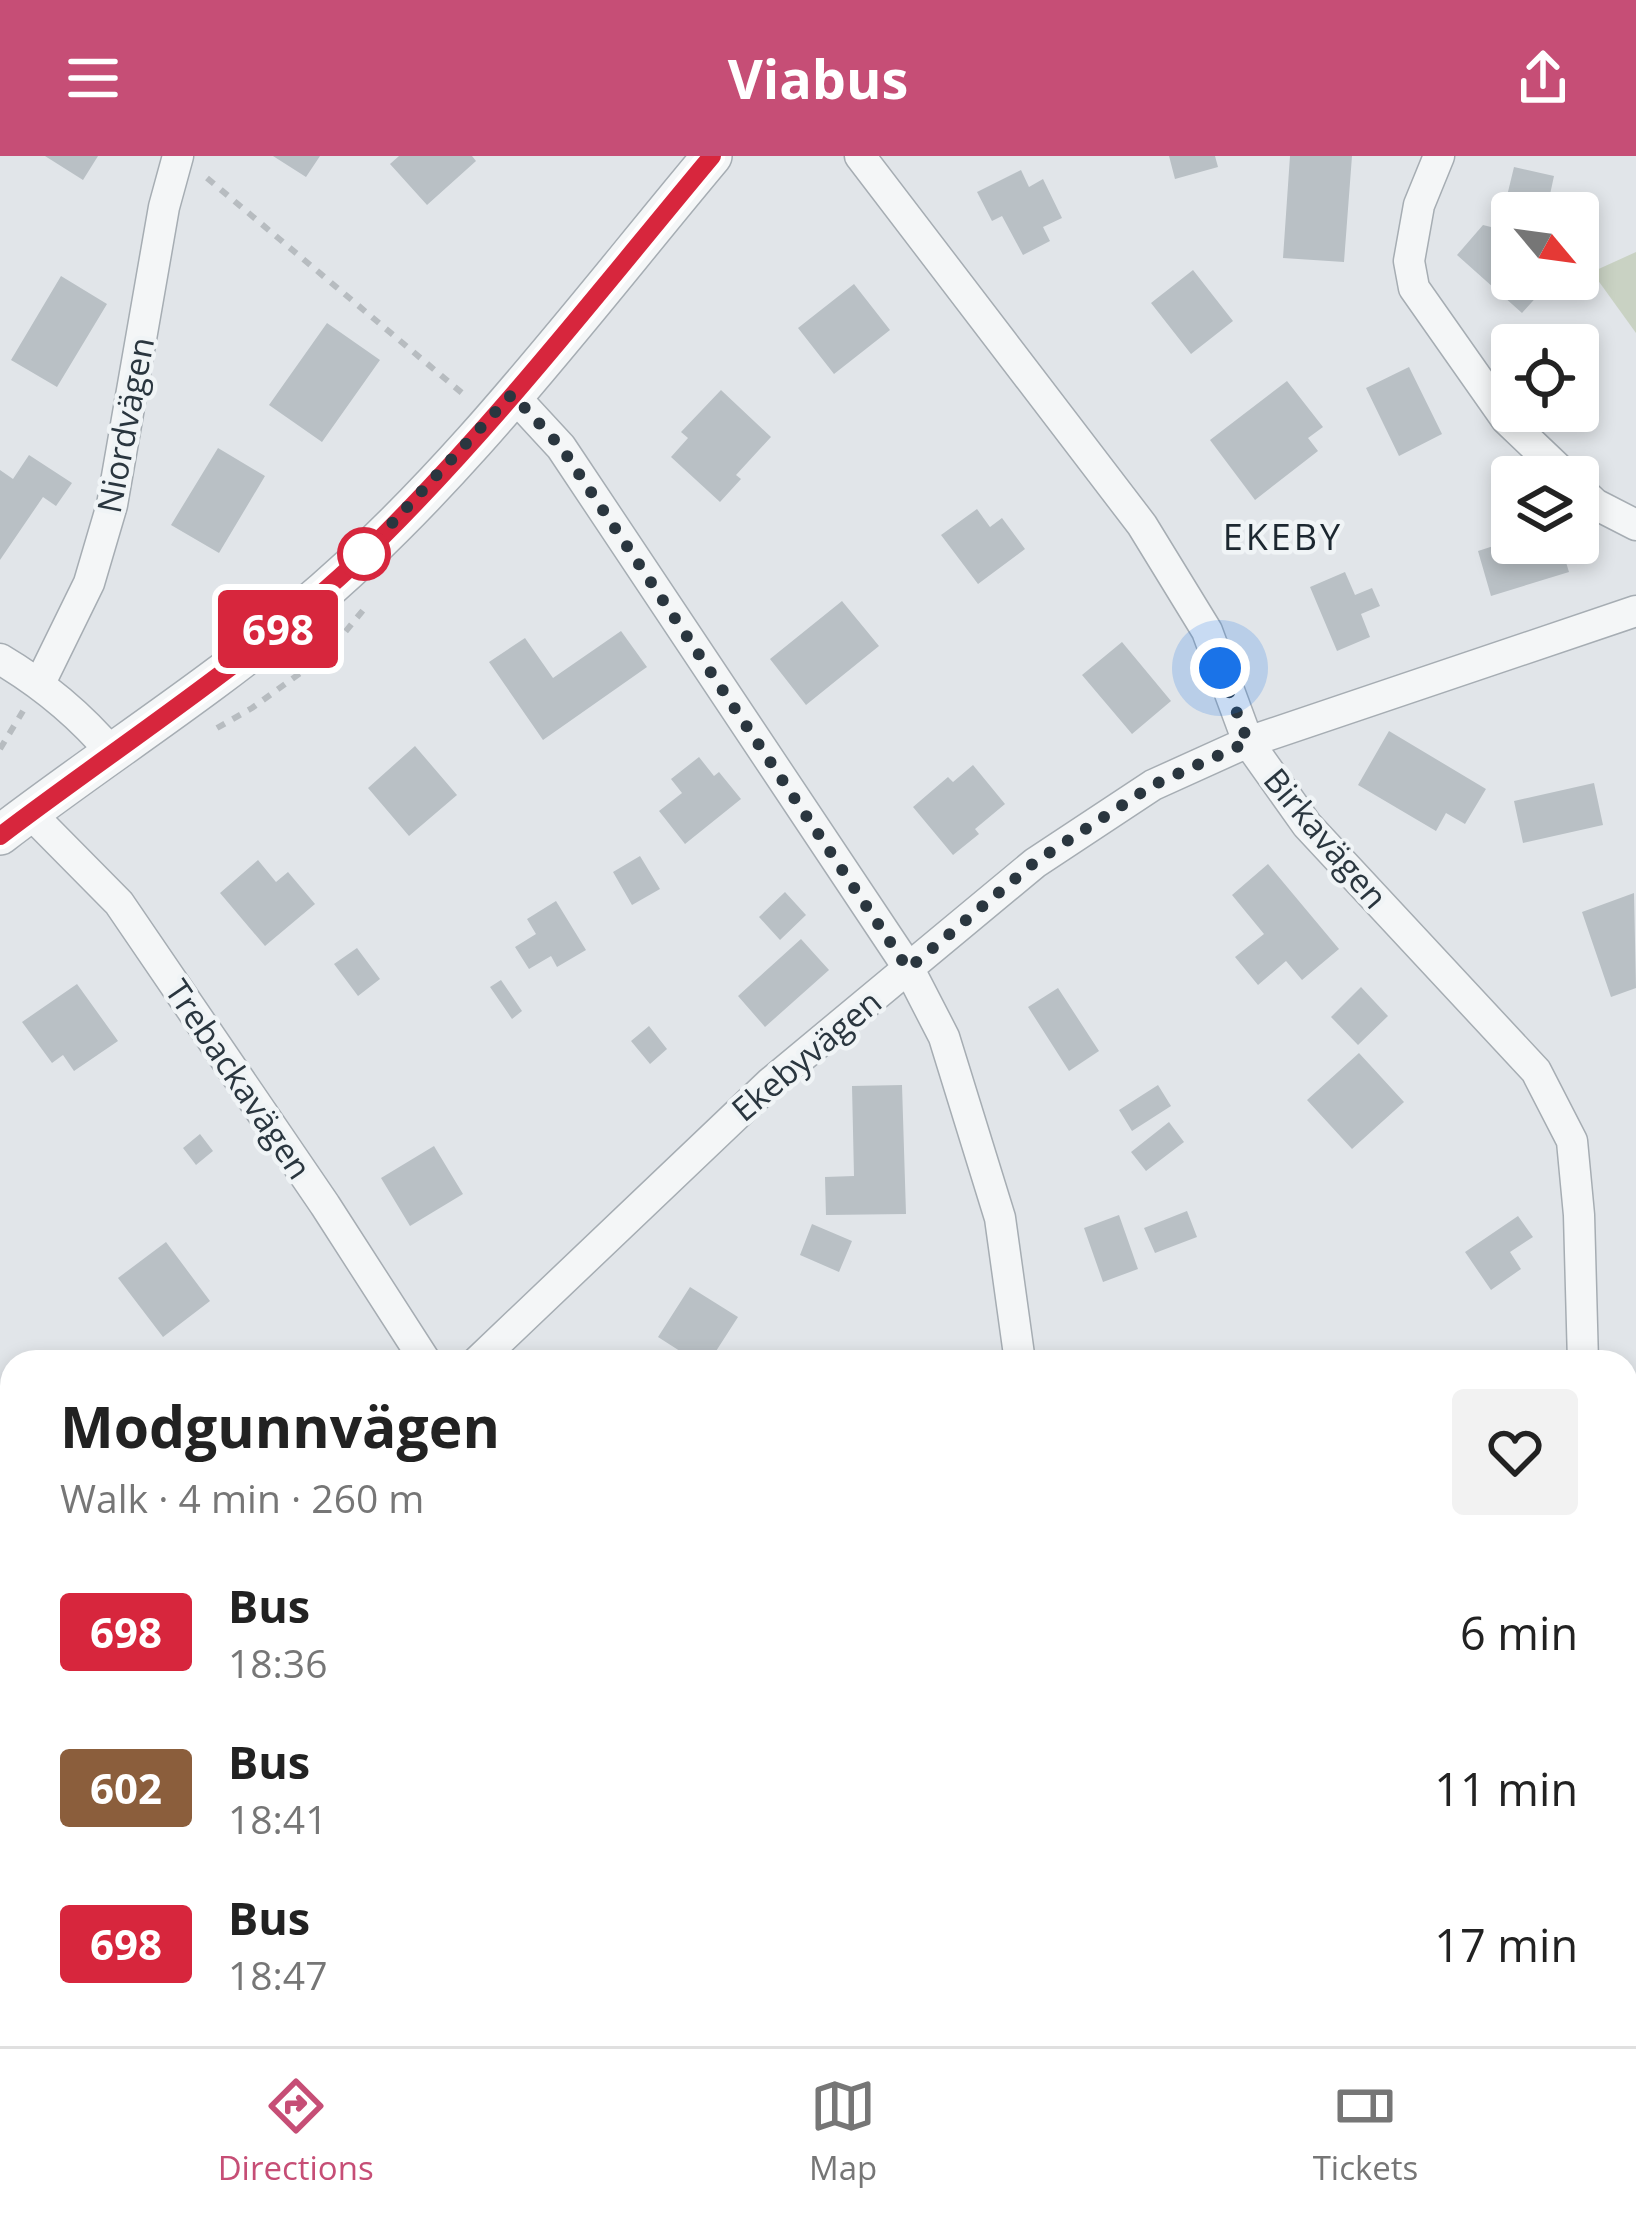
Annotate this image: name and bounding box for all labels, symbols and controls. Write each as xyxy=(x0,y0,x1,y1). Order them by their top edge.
text: Viabus xyxy=(728,41,908,115)
icon: menu xyxy=(60,45,126,111)
icon: share xyxy=(1510,45,1576,111)
north arrow xyxy=(1491,192,1599,300)
map controls xyxy=(1491,192,1599,564)
button: locate xyxy=(1491,324,1599,432)
street label: Niordvägen xyxy=(86,333,164,517)
button: layers xyxy=(1491,456,1599,564)
district label: EKEBY xyxy=(1223,512,1343,561)
unlabelled marker xyxy=(339,529,389,579)
line badge: 698 xyxy=(209,590,347,668)
text: 698 xyxy=(242,600,314,657)
your location xyxy=(1190,638,1250,698)
street label: Birkavägen xyxy=(1254,758,1398,918)
street label: Trebackavägen xyxy=(156,970,322,1188)
street label: Ekebyvägen xyxy=(722,979,890,1131)
text: Modgunnvägen xyxy=(60,1387,500,1465)
button: heart xyxy=(1452,1389,1578,1515)
text: Walk · 4 min · 260 m xyxy=(60,1471,424,1524)
text: Bus xyxy=(228,1575,310,1636)
text: 6 min xyxy=(1460,1602,1578,1663)
text: 698 xyxy=(90,1603,162,1660)
text: 18:36 xyxy=(228,1636,327,1689)
text: Bus xyxy=(228,1731,310,1792)
text: 11 min xyxy=(1434,1758,1578,1819)
text: 602 xyxy=(90,1759,162,1816)
text: 18:41 xyxy=(228,1792,327,1845)
text: Bus xyxy=(228,1887,310,1948)
text: 17 min xyxy=(1434,1914,1578,1975)
text: 698 xyxy=(90,1915,162,1972)
text: 18:47 xyxy=(228,1948,327,2001)
tab: Directions xyxy=(218,2073,374,2190)
tab: Map xyxy=(809,2073,877,2190)
tab: Tickets xyxy=(1313,2073,1418,2190)

